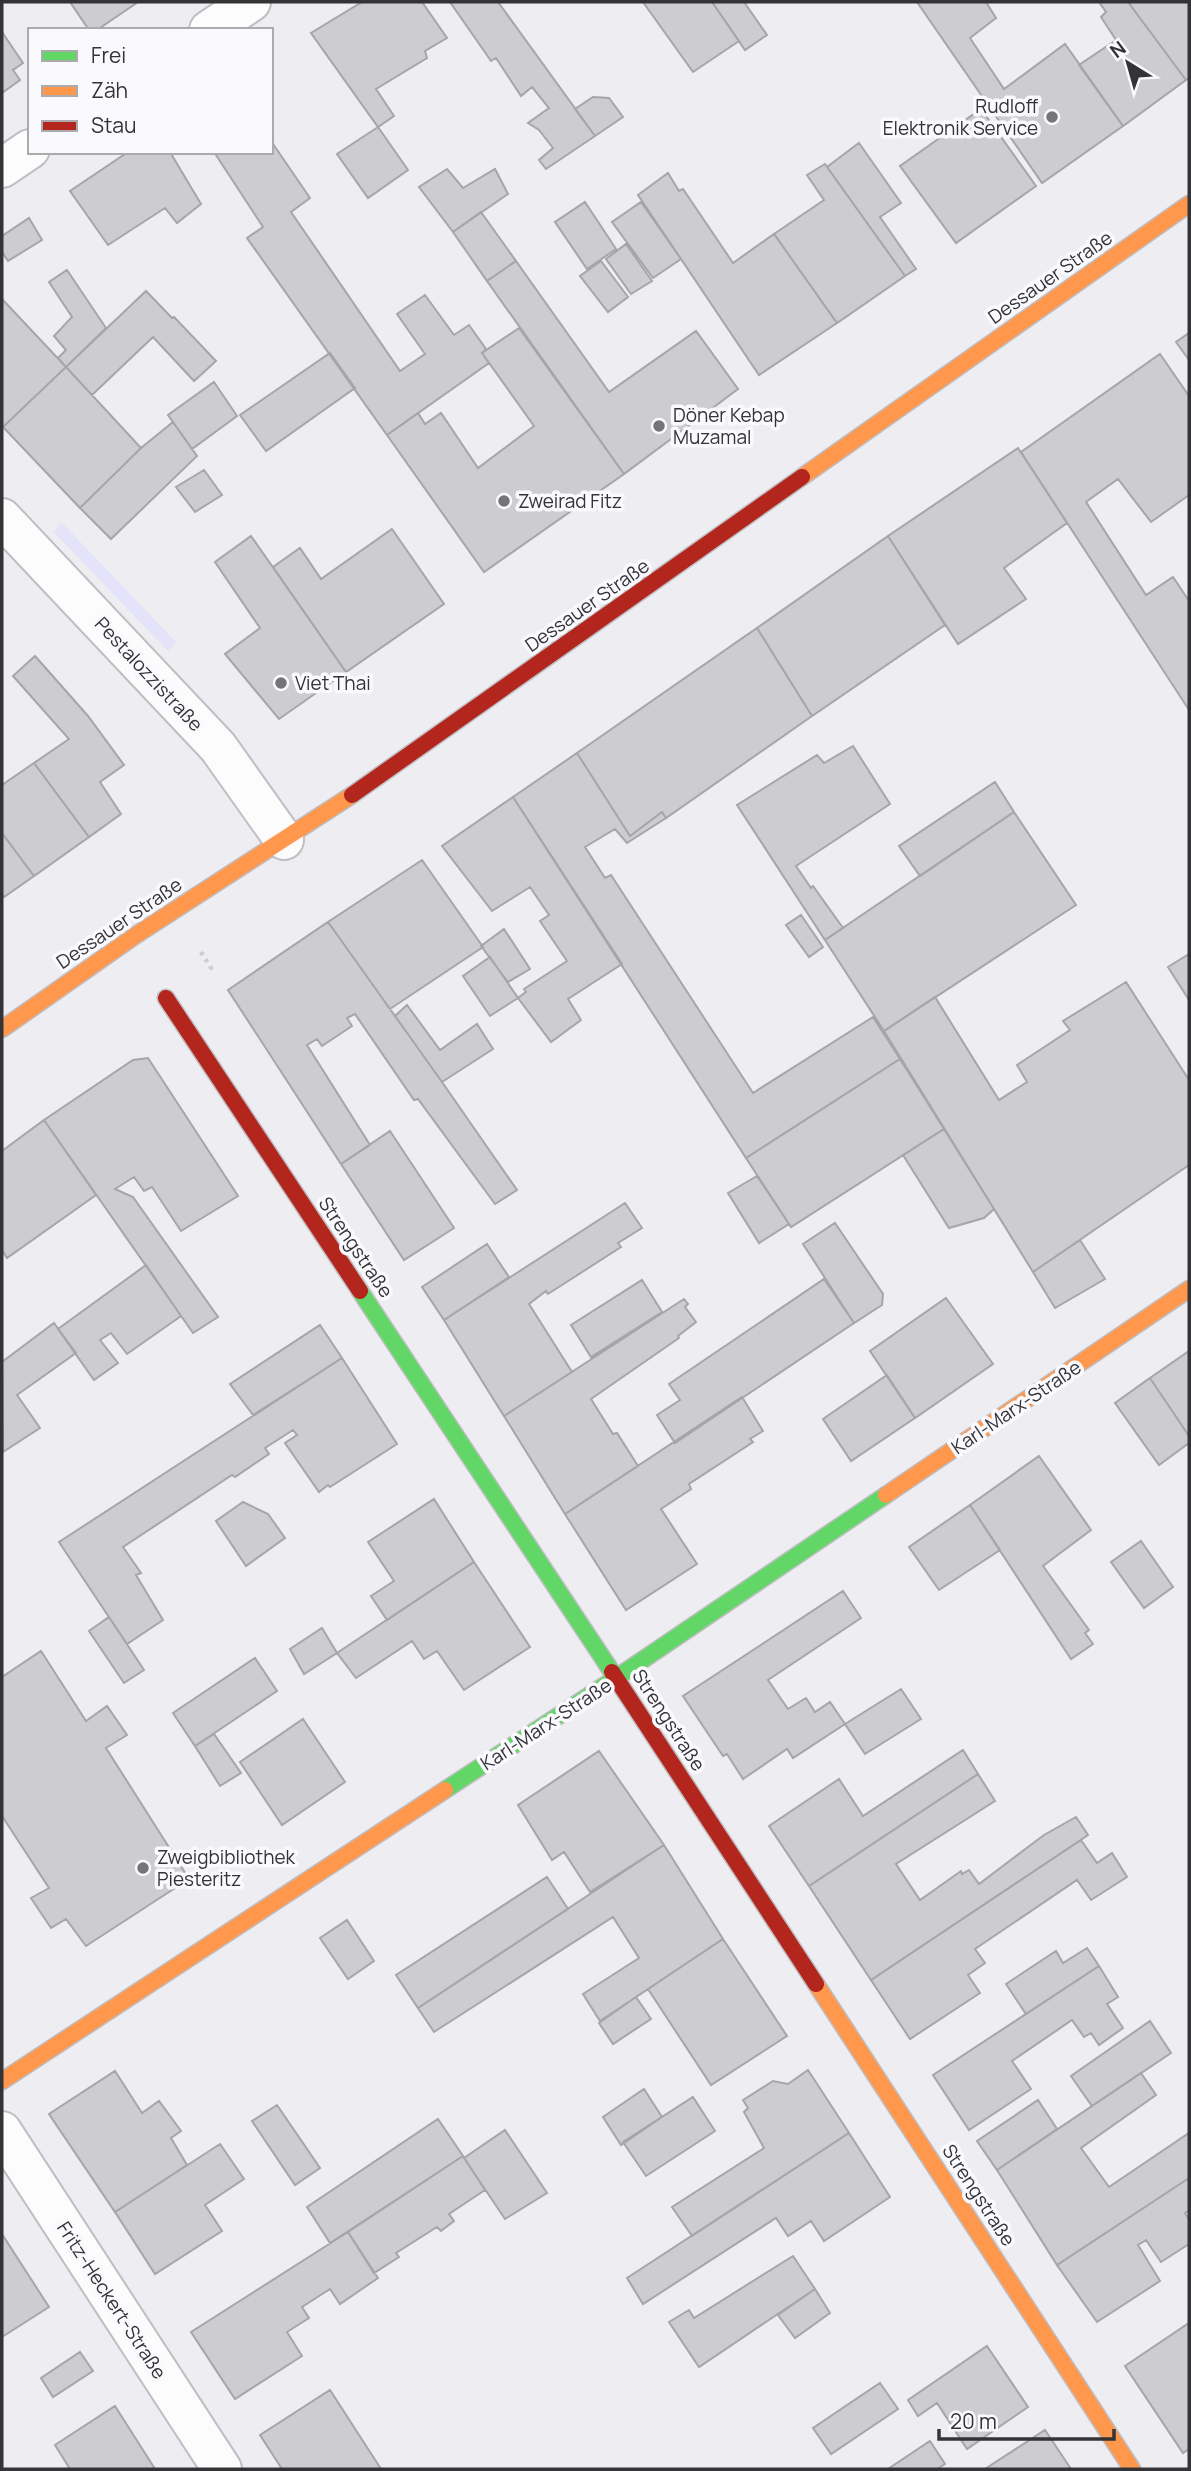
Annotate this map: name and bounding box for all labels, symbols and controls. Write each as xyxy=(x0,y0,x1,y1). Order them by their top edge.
legend xyxy=(28,28,273,154)
north arrow xyxy=(1093,28,1163,98)
text: N xyxy=(1104,35,1131,64)
text: Frei xyxy=(91,41,126,69)
text: Zäh xyxy=(91,76,128,104)
place label: Rudloff Elektronik Service xyxy=(883,93,1038,141)
marker: Rudloff Elektronik Service xyxy=(1044,109,1060,125)
text: Stau xyxy=(91,111,137,139)
street label: Dessauer Straße xyxy=(983,224,1117,330)
place label: Döner Kebap Muzamal xyxy=(673,402,785,450)
marker: Döner Kebap Muzamal xyxy=(651,418,667,434)
place label: Zweirad Fitz xyxy=(518,488,622,514)
marker: Zweirad Fitz xyxy=(496,493,512,509)
street label: Dessauer Straße xyxy=(520,552,654,658)
street label: Pestalozzistraße xyxy=(89,611,209,737)
place label: Viet Thai xyxy=(295,670,371,696)
marker: Viet Thai xyxy=(273,675,289,691)
street label: Dessauer Straße xyxy=(51,871,187,975)
street label: Strengstraße xyxy=(313,1191,399,1303)
street label: Karl-Marx-Straße xyxy=(946,1354,1086,1460)
street label: Strengstraße xyxy=(626,1664,712,1776)
street label: Karl-Marx-Straße xyxy=(475,1672,617,1776)
place label: Zweigbibliothek Piesteritz xyxy=(157,1844,296,1892)
marker: Zweigbibliothek Piesteritz xyxy=(135,1860,151,1876)
street label: Strengstraße xyxy=(936,2139,1022,2251)
street label: Fritz-Heckert-Straße xyxy=(51,2216,173,2384)
scale bar xyxy=(939,2398,1114,2442)
text: 20 m xyxy=(950,2407,997,2435)

